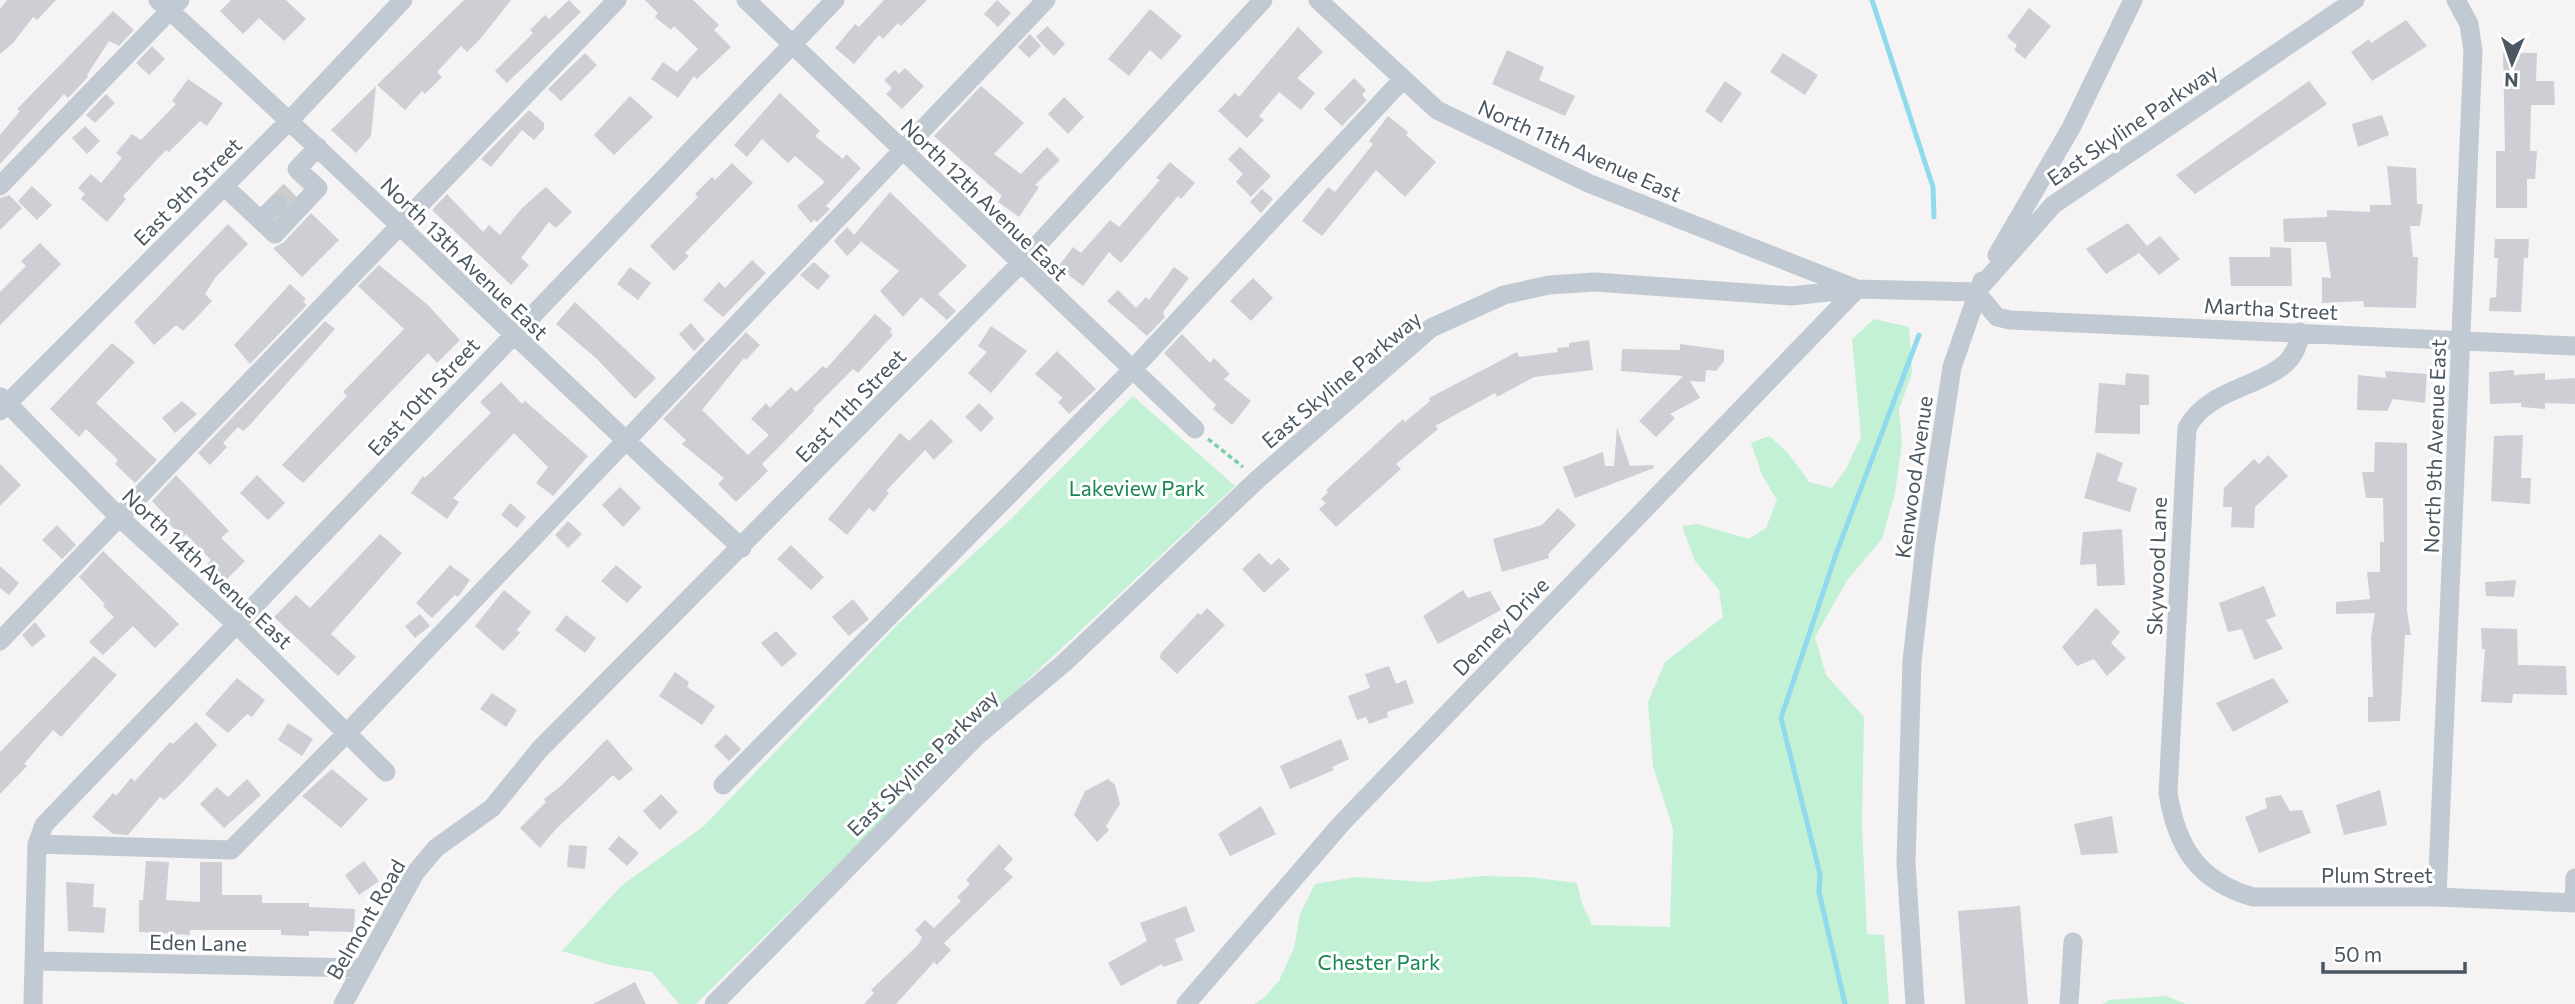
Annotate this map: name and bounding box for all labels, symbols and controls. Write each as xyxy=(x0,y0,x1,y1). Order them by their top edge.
north arrow xyxy=(2477,28,2547,98)
street label: East Skyline Parkway xyxy=(2042,58,2222,190)
text: N xyxy=(2504,69,2519,92)
street label: North 11th Avenue East xyxy=(1475,94,1685,206)
street label: North 12th Avenue East xyxy=(896,113,1074,285)
street label: East 9th Street xyxy=(128,132,246,250)
street label: North 13th Avenue East xyxy=(376,172,554,344)
street label: Martha Street xyxy=(2203,292,2339,324)
street label: East Skyline Parkway xyxy=(1256,305,1426,453)
street label: East 10th Street xyxy=(362,332,484,460)
street label: North 9th Avenue East xyxy=(2418,338,2450,554)
street label: East 11th Street xyxy=(790,343,910,467)
street label: Kenwood Avenue xyxy=(1889,394,1937,560)
park label: Lakeview Park xyxy=(1069,475,1205,500)
street label: North 14th Avenue East xyxy=(118,483,298,653)
street label: Skywood Lane xyxy=(2141,496,2171,636)
street label: Denney Drive xyxy=(1447,572,1553,680)
street label: East Skyline Parkway xyxy=(841,683,1003,841)
street label: Belmont Road xyxy=(321,854,409,984)
street label: Plum Street xyxy=(2321,862,2433,887)
street label: Eden Lane xyxy=(149,929,247,955)
scale bar xyxy=(2323,930,2465,974)
text: 50 m xyxy=(2334,941,2382,966)
park label: Chester Park xyxy=(1318,949,1440,974)

